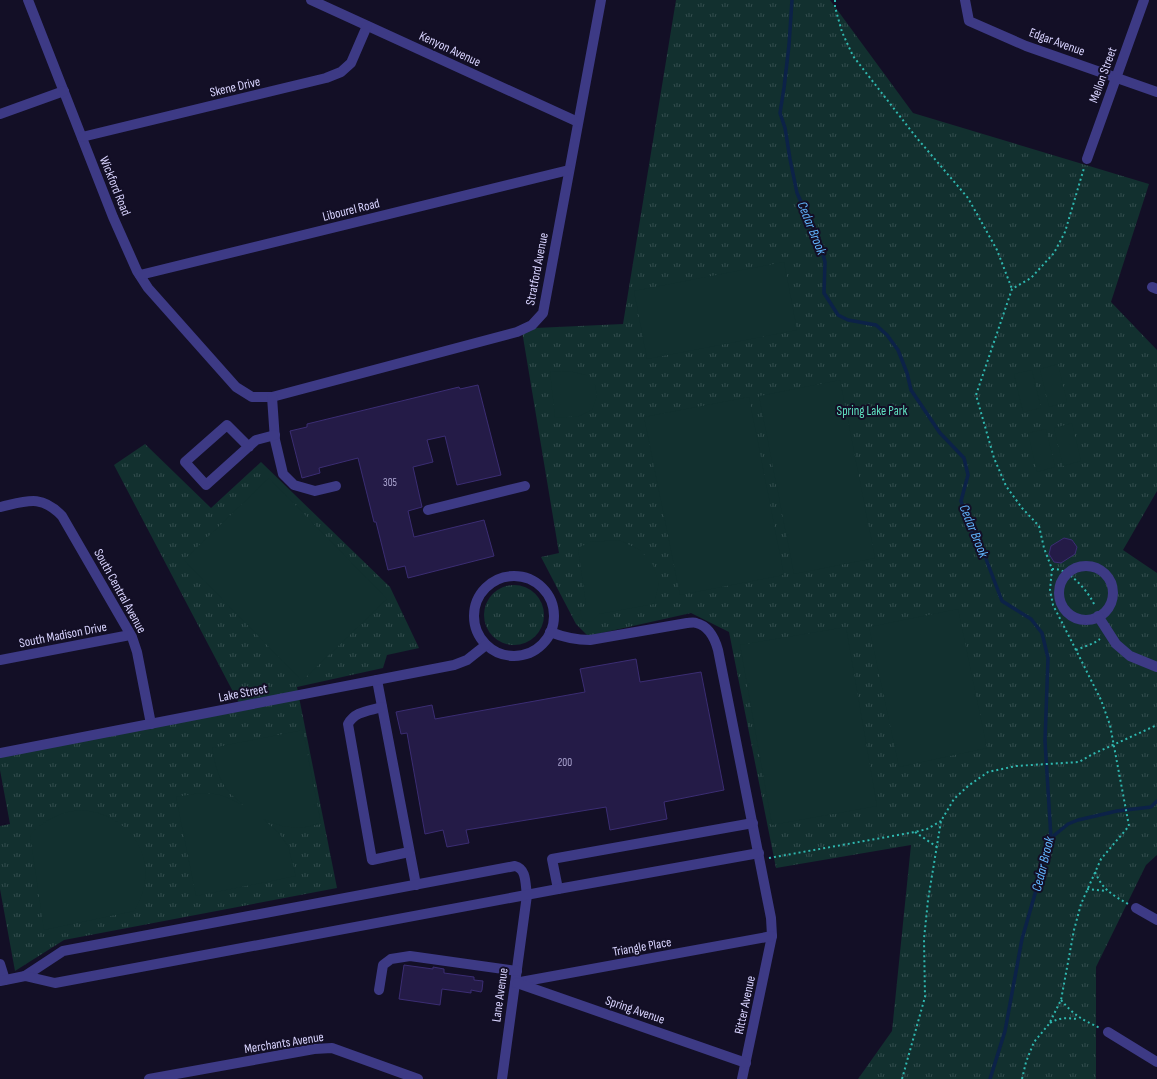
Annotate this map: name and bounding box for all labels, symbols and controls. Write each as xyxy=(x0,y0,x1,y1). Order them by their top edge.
street label: Edgar Avenue xyxy=(1027,25,1087,59)
street label: Kenyon Avenue xyxy=(417,28,483,70)
street label: Mellon Street xyxy=(1086,45,1120,105)
street label: Skene Drive xyxy=(208,73,262,101)
street label: Wickford Road xyxy=(96,154,134,218)
street label: Libourel Road xyxy=(321,195,381,225)
water label: Cedar Brook xyxy=(794,199,831,258)
street label: Stratford Avenue xyxy=(522,231,552,307)
park label: Spring Lake Park xyxy=(837,403,907,419)
house number: 305 xyxy=(383,476,397,489)
water label: Cedar Brook xyxy=(956,502,993,561)
street label: South Central Avenue xyxy=(90,546,150,636)
street label: South Madison Drive xyxy=(18,619,108,651)
street label: Lake Street xyxy=(217,680,269,706)
house number: 200 xyxy=(558,756,572,769)
water label: Cedar Brook xyxy=(1028,834,1058,893)
street label: Triangle Place xyxy=(611,934,673,960)
street label: Lane Avenue xyxy=(488,967,512,1023)
street label: Ritter Avenue xyxy=(731,974,759,1036)
street label: Spring Avenue xyxy=(603,992,667,1028)
street label: Merchants Avenue xyxy=(243,1029,325,1057)

